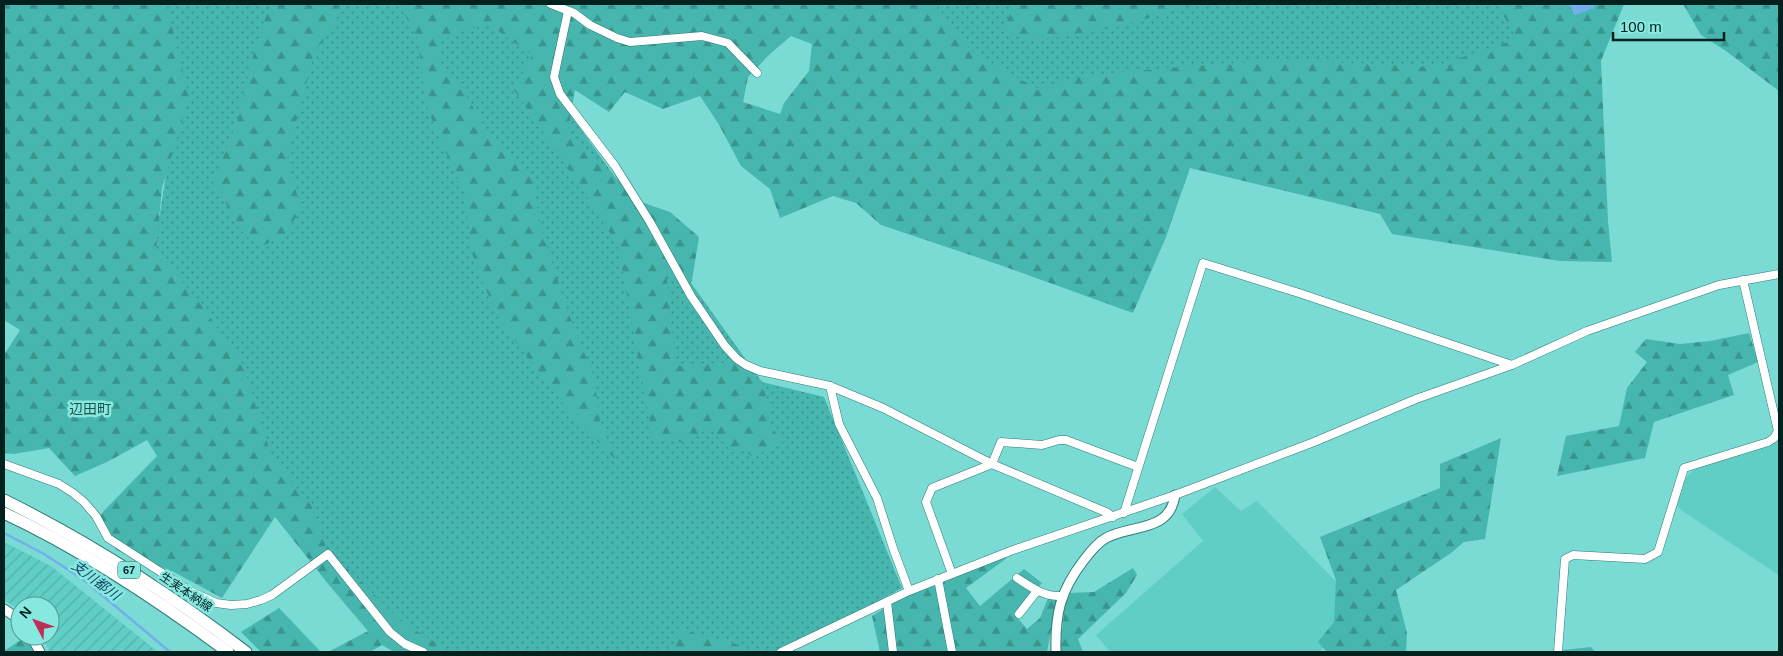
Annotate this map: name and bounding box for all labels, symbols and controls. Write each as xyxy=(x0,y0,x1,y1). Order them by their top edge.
scale bar xyxy=(1613,10,1724,42)
text: 100 m xyxy=(1620,18,1662,35)
district label: 辺田町 xyxy=(69,401,111,417)
water label: 支川都川 xyxy=(69,557,125,604)
road number: 67 xyxy=(118,562,140,578)
street label: 生実本納線 xyxy=(157,569,215,615)
north arrow xyxy=(10,596,60,646)
text: N xyxy=(16,603,35,622)

